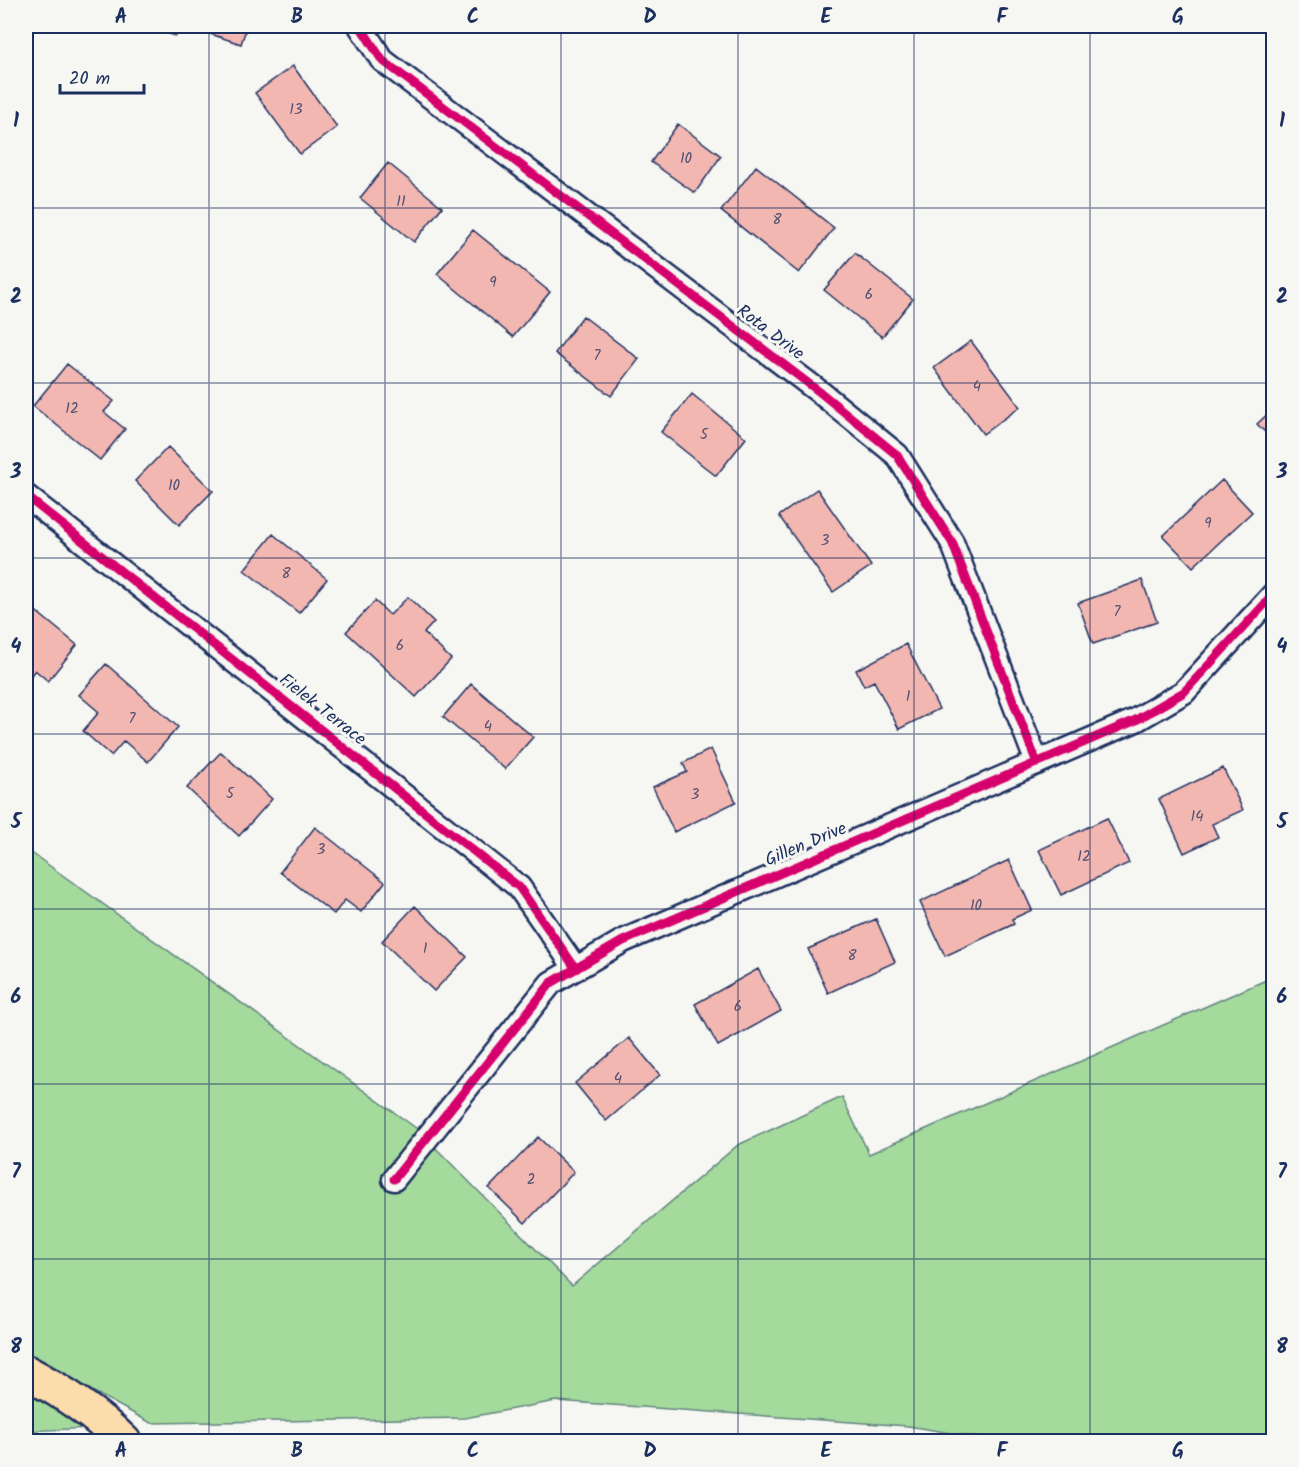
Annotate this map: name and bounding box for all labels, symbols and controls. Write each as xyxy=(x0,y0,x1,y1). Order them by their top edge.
text: A xyxy=(115,2,127,34)
text: B xyxy=(291,2,303,34)
text: C xyxy=(467,2,479,34)
text: D xyxy=(643,2,657,34)
text: E xyxy=(820,2,832,34)
text: F xyxy=(997,2,1009,34)
text: G xyxy=(1172,2,1184,34)
scale bar xyxy=(60,57,144,95)
text: 20 m xyxy=(69,65,110,94)
house number: 13 xyxy=(289,98,303,122)
text: 1 xyxy=(13,106,19,138)
text: 1 xyxy=(1279,106,1285,138)
house number: 10 xyxy=(680,147,693,171)
house number: 11 xyxy=(396,190,406,214)
house number: 8 xyxy=(772,208,782,232)
house number: 9 xyxy=(489,271,497,295)
text: 2 xyxy=(10,282,22,314)
text: 2 xyxy=(1276,282,1288,314)
house number: 6 xyxy=(865,283,873,307)
street label: Rota Drive xyxy=(730,298,810,368)
house number: 7 xyxy=(594,344,602,368)
house number: 4 xyxy=(973,375,981,399)
house number: 12 xyxy=(65,397,79,421)
house number: 5 xyxy=(700,423,709,447)
text: 3 xyxy=(10,457,22,489)
text: 3 xyxy=(1276,457,1288,489)
house number: 10 xyxy=(168,474,181,498)
house number: 9 xyxy=(1204,512,1212,536)
house number: 3 xyxy=(821,529,830,553)
house number: 8 xyxy=(281,562,291,586)
house number: 7 xyxy=(1114,600,1122,624)
text: 4 xyxy=(11,632,22,664)
text: 4 xyxy=(1277,632,1288,664)
house number: 6 xyxy=(396,634,404,658)
street label: Fielek Terrace xyxy=(272,667,372,753)
house number: 1 xyxy=(906,685,911,709)
house number: 7 xyxy=(129,707,137,731)
house number: 4 xyxy=(484,715,492,739)
house number: 5 xyxy=(226,782,235,806)
house number: 3 xyxy=(691,783,700,807)
house number: 14 xyxy=(1191,805,1203,829)
text: 5 xyxy=(10,807,23,839)
text: 5 xyxy=(1276,807,1289,839)
street label: Gillen Drive xyxy=(760,815,852,875)
house number: 3 xyxy=(317,838,326,862)
house number: 12 xyxy=(1077,845,1091,869)
house number: 10 xyxy=(970,894,983,918)
house number: 1 xyxy=(423,937,428,961)
house number: 8 xyxy=(847,944,857,968)
text: 6 xyxy=(11,982,22,1014)
text: 6 xyxy=(1277,982,1288,1014)
house number: 6 xyxy=(734,995,742,1019)
house number: 4 xyxy=(614,1067,622,1091)
text: 7 xyxy=(11,1157,21,1189)
text: 7 xyxy=(1277,1157,1287,1189)
house number: 2 xyxy=(527,1168,535,1192)
text: 8 xyxy=(10,1332,22,1364)
text: 8 xyxy=(1276,1332,1288,1364)
text: A xyxy=(115,1436,127,1467)
text: B xyxy=(291,1436,303,1467)
text: C xyxy=(467,1436,479,1467)
text: D xyxy=(643,1436,657,1467)
text: E xyxy=(820,1436,832,1467)
text: F xyxy=(997,1436,1009,1467)
text: G xyxy=(1172,1436,1184,1467)

